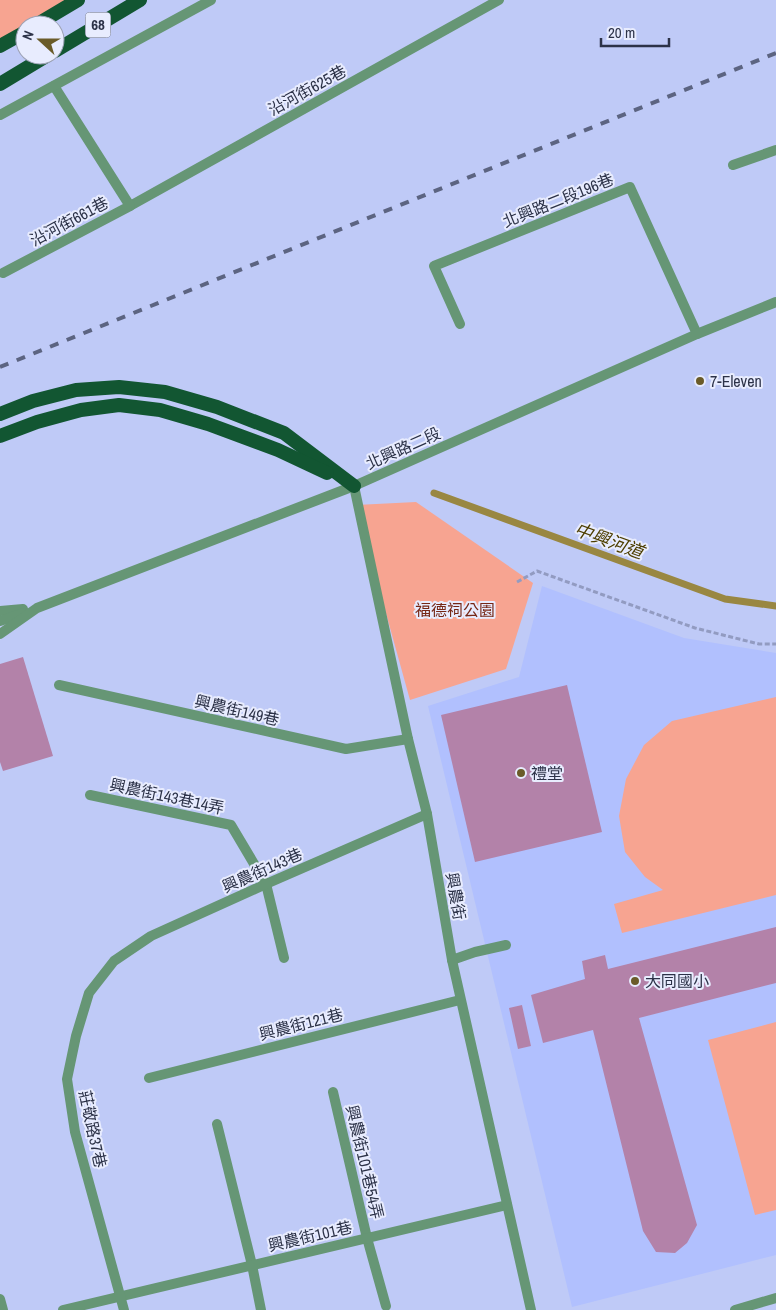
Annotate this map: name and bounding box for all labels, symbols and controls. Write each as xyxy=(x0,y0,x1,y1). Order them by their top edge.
road number: 68 xyxy=(86,12,110,38)
north arrow xyxy=(15,15,65,65)
scale bar xyxy=(601,15,668,47)
text: 20 m xyxy=(608,22,635,43)
text: N xyxy=(18,28,38,42)
street label: 沿河街625巷 xyxy=(264,60,350,120)
street label: 北興路二段196巷 xyxy=(499,168,617,232)
street label: 沿河街661巷 xyxy=(26,191,112,251)
place label: 7-Eleven xyxy=(710,370,762,392)
marker: 7-Eleven xyxy=(694,375,706,387)
street label: 北興路二段 xyxy=(362,422,444,474)
water label: 中興河道 xyxy=(571,516,650,566)
park label: 福德祠公園 xyxy=(415,599,495,621)
street label: 興農街149巷 xyxy=(193,690,281,730)
place label: 禮堂 xyxy=(531,762,563,784)
marker: 禮堂 xyxy=(515,767,527,779)
street label: 興農街143巷14弄 xyxy=(108,773,226,819)
street label: 興農街143巷 xyxy=(218,842,306,898)
street label: 興農街 xyxy=(441,870,471,922)
place label: 大同國小 xyxy=(645,970,709,992)
marker: 大同國小 xyxy=(629,975,641,987)
street label: 興農街121巷 xyxy=(257,1003,345,1045)
street label: 莊敬路37巷 xyxy=(74,1088,112,1170)
street label: 興農街101巷54弄 xyxy=(341,1103,389,1221)
street label: 興農街101巷 xyxy=(266,1216,354,1256)

